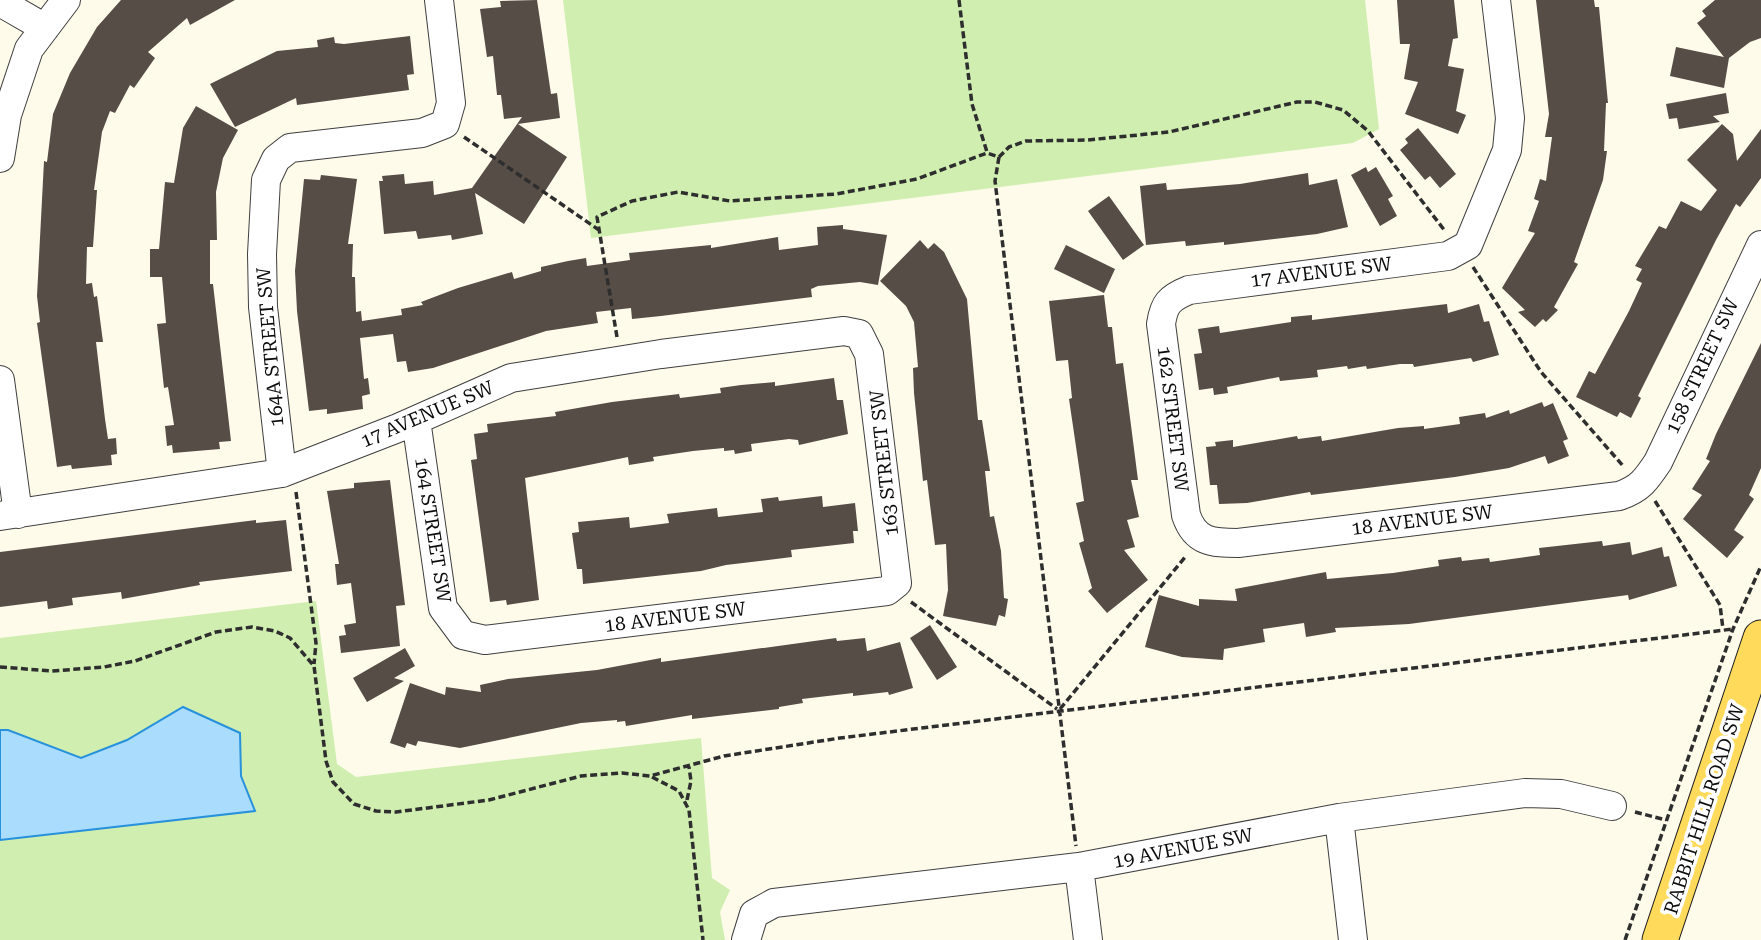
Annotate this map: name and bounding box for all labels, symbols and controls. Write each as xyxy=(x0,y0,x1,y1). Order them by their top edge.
street label: 17 AVENUE SW xyxy=(1249,252,1394,292)
street label: 164A STREET SW xyxy=(252,266,288,428)
street label: 158 STREET SW xyxy=(1661,294,1744,437)
street label: 162 STREET SW xyxy=(1153,345,1193,494)
street label: 17 AVENUE SW xyxy=(357,375,498,452)
street label: 163 STREET SW xyxy=(865,388,903,537)
street label: 164 STREET SW xyxy=(410,456,456,605)
street label: 18 AVENUE SW xyxy=(1350,500,1495,540)
street label: 18 AVENUE SW xyxy=(603,597,748,637)
street label: RABBIT HILL ROAD SW xyxy=(1659,700,1749,917)
street label: 19 AVENUE SW xyxy=(1111,823,1256,873)

